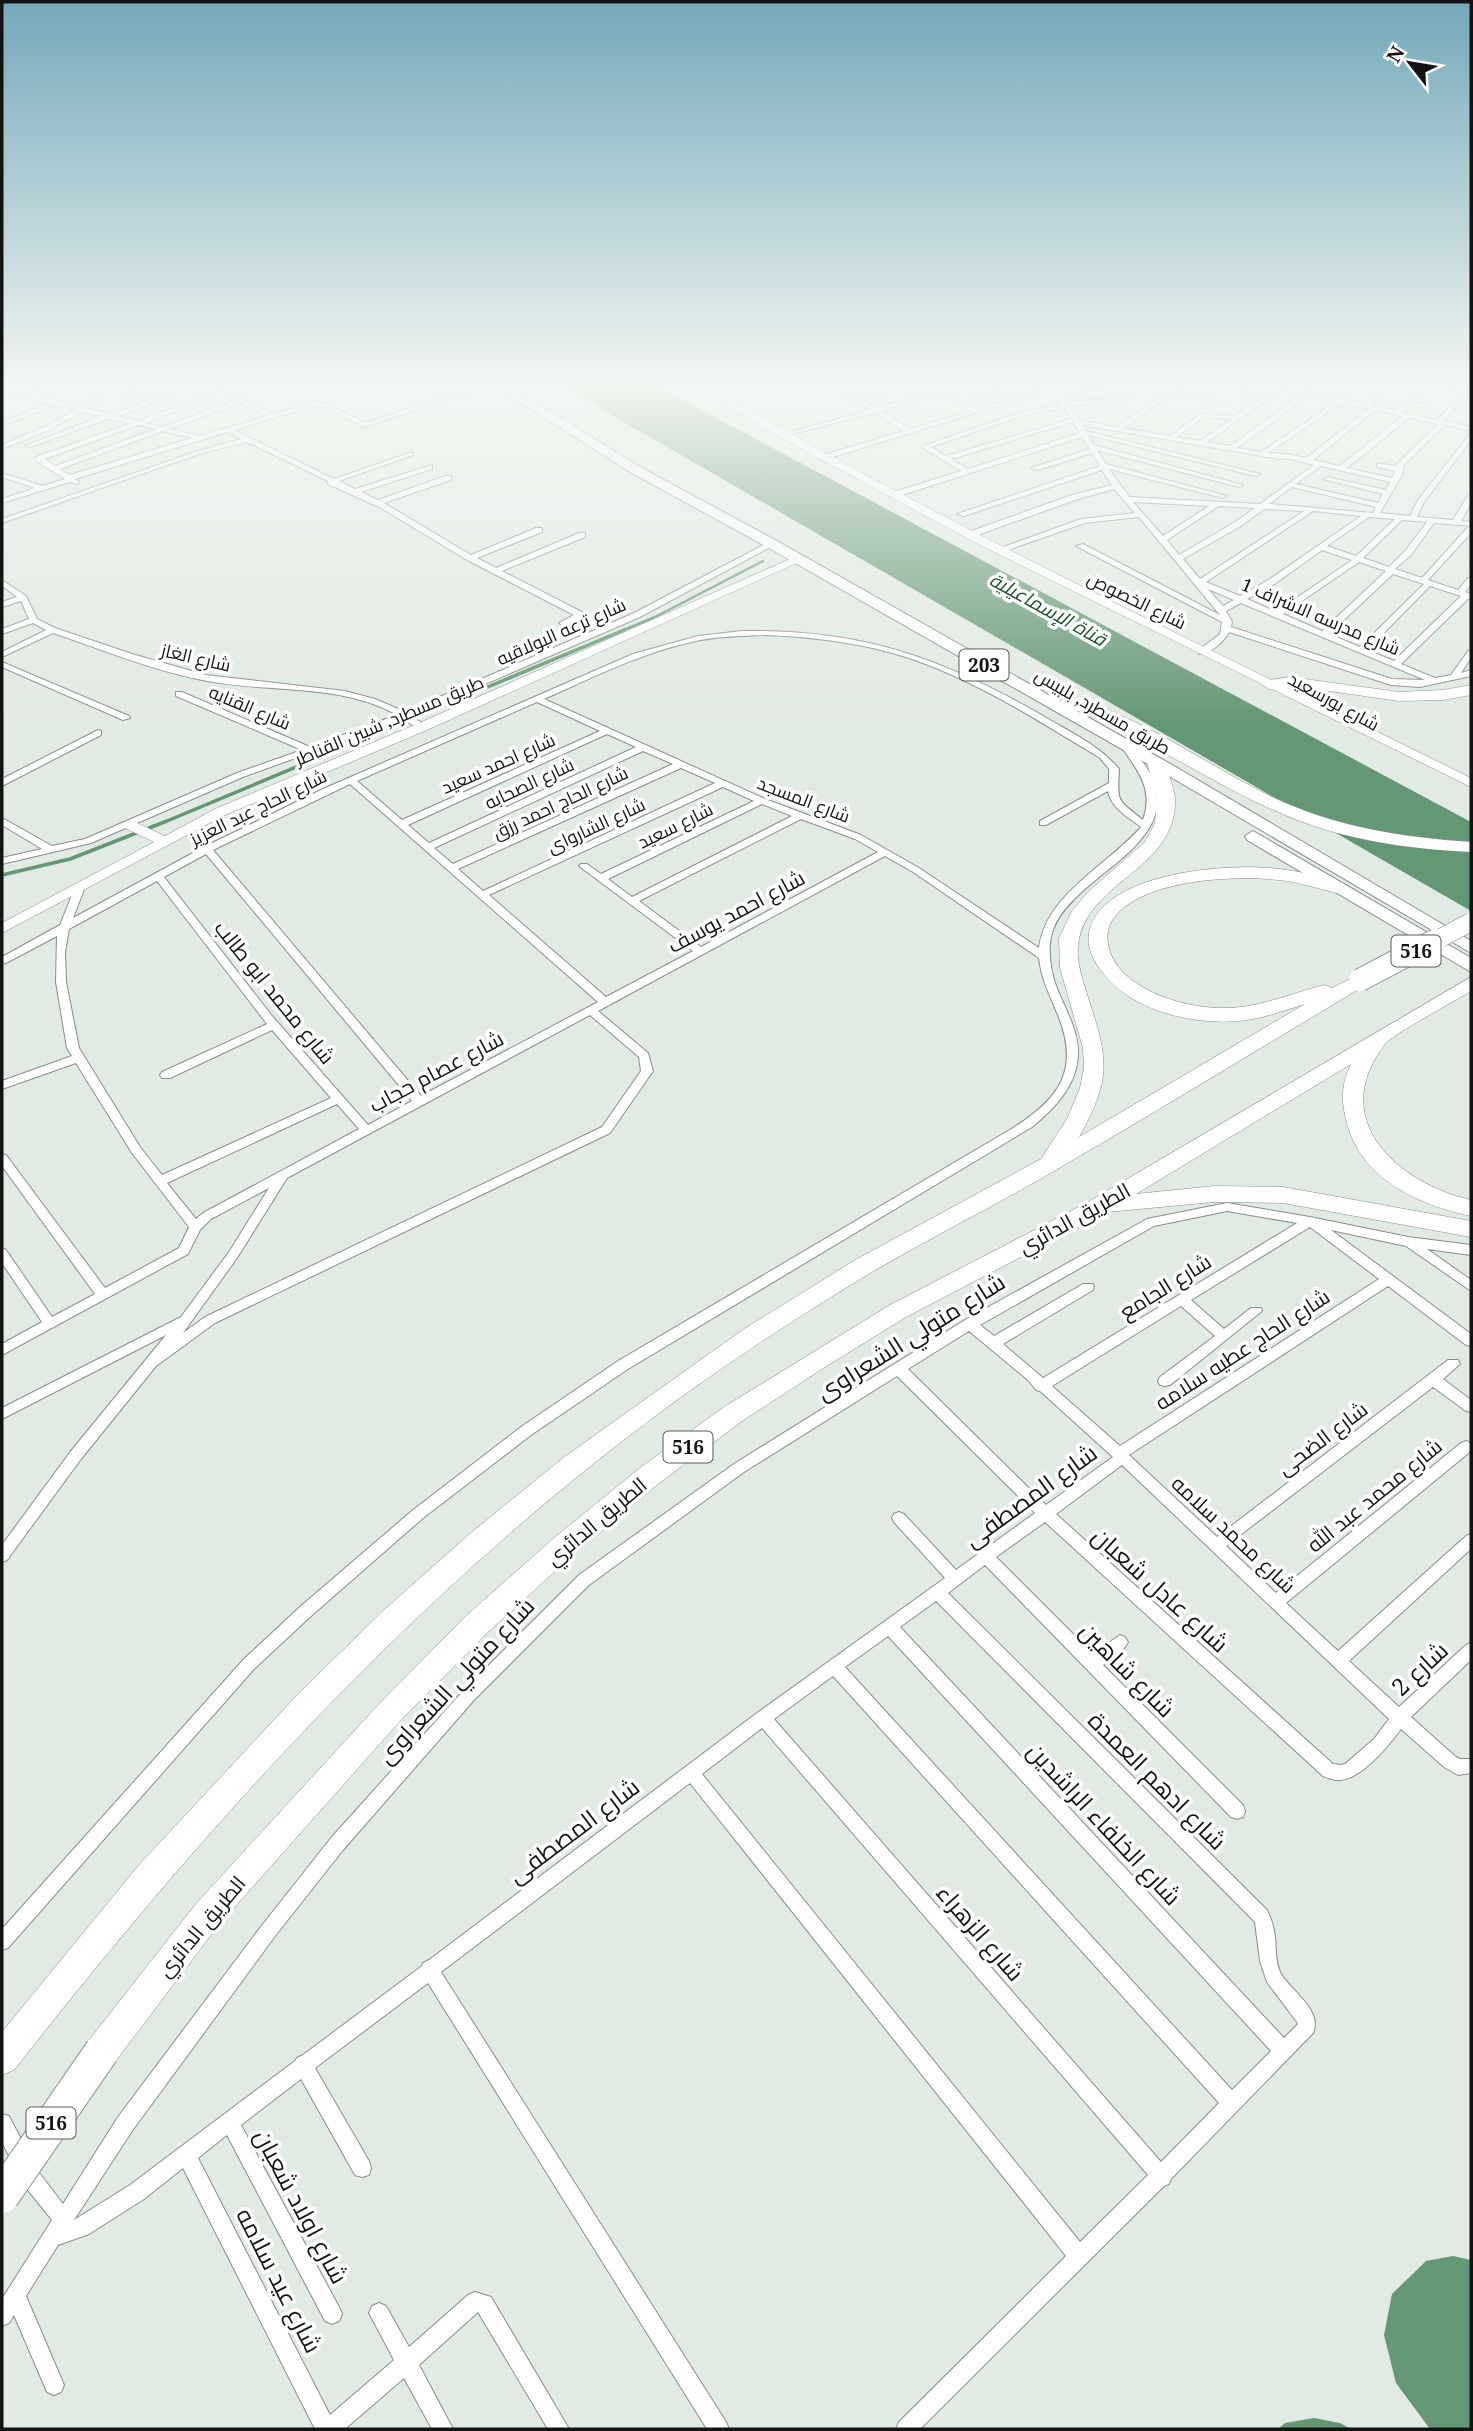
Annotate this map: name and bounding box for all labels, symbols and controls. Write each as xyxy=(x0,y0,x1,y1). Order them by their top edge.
north arrow xyxy=(1375,28,1445,98)
text: N xyxy=(1380,41,1410,67)
water label: قناة الإسماعيلية xyxy=(985,566,1112,652)
street label: شارع الخصوص xyxy=(1083,566,1191,635)
street label: شارع مدرسه الاشراف 1 xyxy=(1238,572,1404,661)
street label: شارع ترعه البولاقيه xyxy=(493,592,630,671)
street label: شارع الغاز xyxy=(158,637,233,678)
road number: 203 xyxy=(960,650,1009,680)
street label: طريق مسطرد, بلبيس xyxy=(1030,662,1175,761)
street label: شارع بورسعيد xyxy=(1284,666,1384,737)
street label: طريق مسطرد, شبين القناطر xyxy=(290,669,488,772)
street label: شارع القنايه xyxy=(205,679,295,736)
street label: شارع احمد سعيد xyxy=(437,727,559,800)
street label: شارع الصحابه xyxy=(480,752,578,815)
street label: شارع الحاج احمد رزق xyxy=(488,760,632,845)
street label: شارع الحاج عبد العزيز xyxy=(185,764,331,852)
street label: شارع المسجد xyxy=(754,770,854,829)
street label: شارع الشارواى xyxy=(543,792,649,859)
street label: شارع سعيد xyxy=(633,797,717,854)
street label: شارع احمد يوسف xyxy=(663,863,810,960)
street label: شارع محمد ابو طالب xyxy=(208,915,341,1070)
road number: 516 xyxy=(1392,936,1440,967)
street label: شارع عصام حجاب xyxy=(364,1024,509,1119)
street label: الطريق الدائري xyxy=(1013,1176,1136,1263)
street label: شارع الجامع xyxy=(1114,1247,1217,1326)
street label: شارع متولي الشعراوى xyxy=(809,1265,1013,1411)
street label: شارع الحاج عطيه سلامه xyxy=(1149,1282,1335,1417)
street label: شارع الضحى xyxy=(1271,1395,1374,1482)
road number: 516 xyxy=(664,1432,712,1462)
street label: شارع محمد عبد الله xyxy=(1301,1432,1448,1559)
street label: شارع المصطفى xyxy=(957,1436,1104,1555)
street label: شارع محمد سلامه xyxy=(1165,1469,1302,1600)
street label: الطريق الدائري xyxy=(539,1470,654,1574)
street label: شارع عادل شعبان xyxy=(1085,1519,1236,1660)
street label: شارع متولي الشعراوى xyxy=(369,1589,544,1773)
street label: شارع شاهين xyxy=(1072,1614,1183,1725)
street label: شارع 2 xyxy=(1384,1633,1455,1703)
street label: شارع ادهم العمدة xyxy=(1081,1704,1234,1857)
street label: شارع الخلفاء الراشدين xyxy=(1020,1734,1189,1912)
street label: شارع المصطفى xyxy=(500,1770,646,1891)
street label: الطريق الدائري xyxy=(150,1869,254,1984)
street label: شارع الزهراء xyxy=(929,1876,1032,1988)
road number: 516 xyxy=(26,2108,76,2138)
street label: شارع اولاد شعبان xyxy=(246,2123,357,2290)
street label: شارع عيد سلامه xyxy=(228,2202,331,2358)

